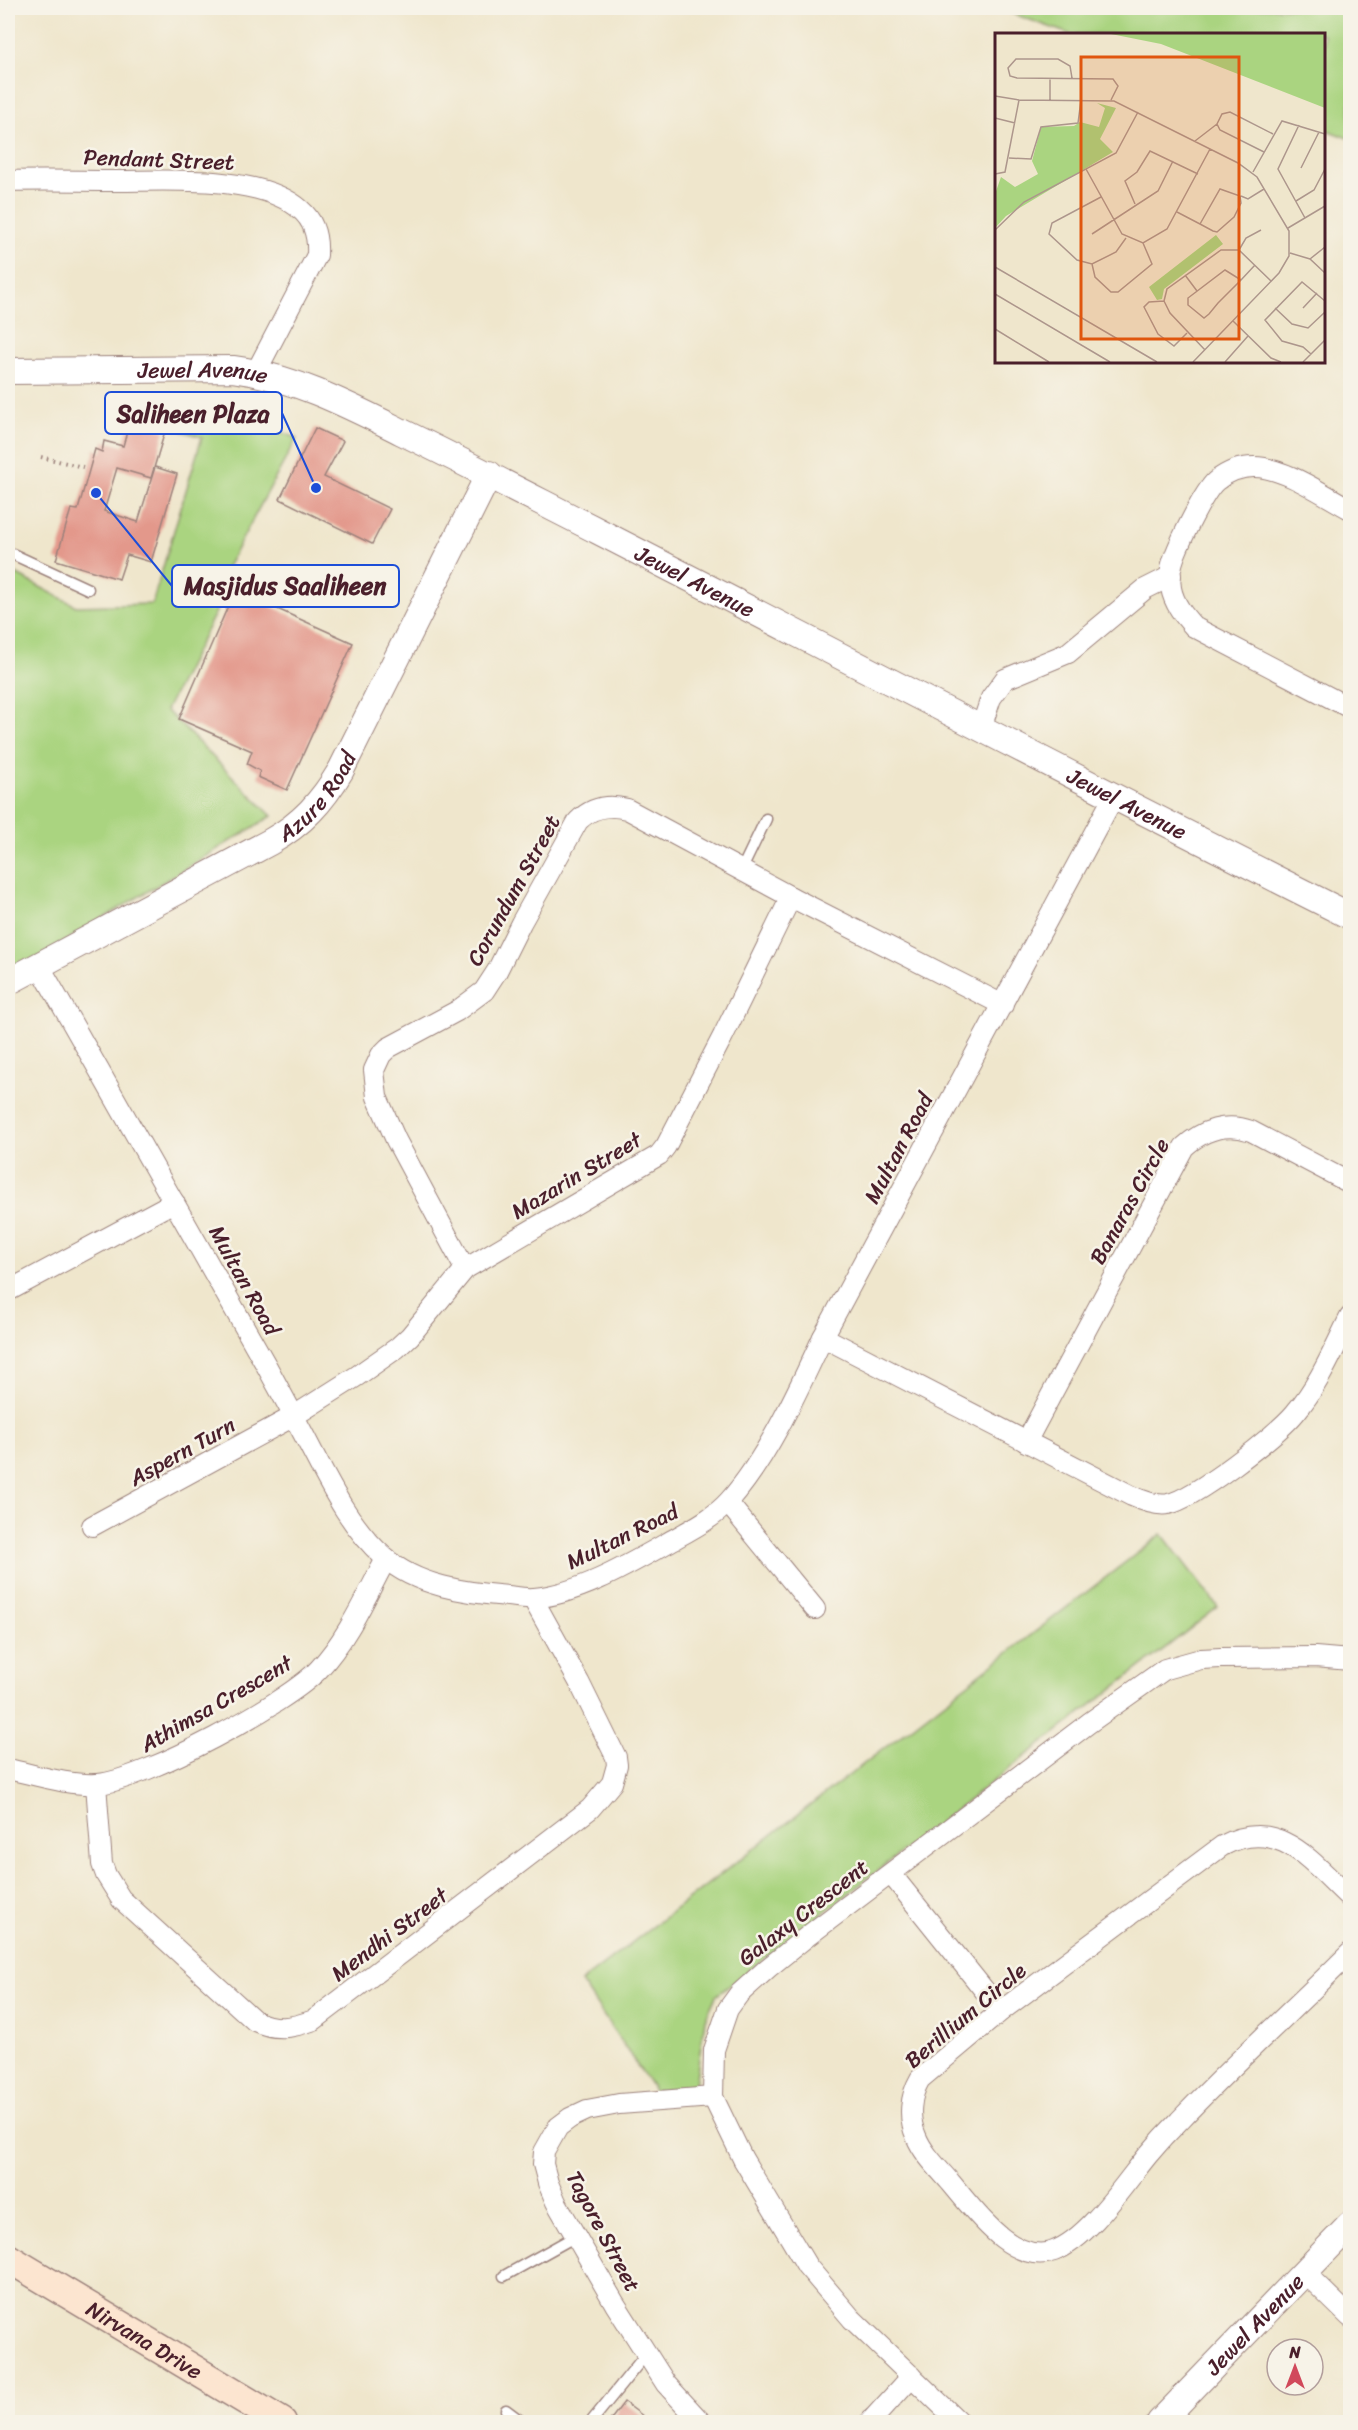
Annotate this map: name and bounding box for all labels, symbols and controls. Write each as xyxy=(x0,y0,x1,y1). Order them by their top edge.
inset map xyxy=(995,33,1325,363)
street label: Pendant Street xyxy=(83,137,236,182)
street label: Jewel Avenue xyxy=(137,350,272,395)
callout: Saliheen Plaza xyxy=(105,392,282,434)
text: Saliheen Plaza xyxy=(115,393,271,435)
street label: Jewel Avenue xyxy=(627,534,762,629)
callout: Masjidus Saaliheen xyxy=(172,565,399,607)
text: Masjidus Saaliheen xyxy=(183,565,386,607)
street label: Azure Road xyxy=(269,743,368,853)
street label: Jewel Avenue xyxy=(1059,756,1194,851)
street label: Corundum Street xyxy=(456,807,571,973)
street label: Multan Road xyxy=(853,1084,945,1211)
street label: Mazarin Street xyxy=(503,1120,650,1230)
street label: Banaras Circle xyxy=(1078,1131,1180,1272)
street label: Multan Road xyxy=(198,1218,292,1344)
street label: Aspern Turn xyxy=(121,1406,243,1497)
street label: Multan Road xyxy=(559,1492,687,1581)
street label: Athimsa Crescent xyxy=(132,1643,301,1764)
street label: Galaxy Crescent xyxy=(729,1848,878,1976)
street label: Mendhi Street xyxy=(322,1876,458,1992)
street label: Berillium Circle xyxy=(895,1952,1036,2079)
street label: Tagore Street xyxy=(555,2163,652,2299)
street label: Jewel Avenue xyxy=(1195,2264,1314,2386)
street label: Nirvana Drive xyxy=(78,2290,210,2390)
north arrow xyxy=(1265,2337,1325,2397)
text: N xyxy=(1288,2338,1301,2367)

